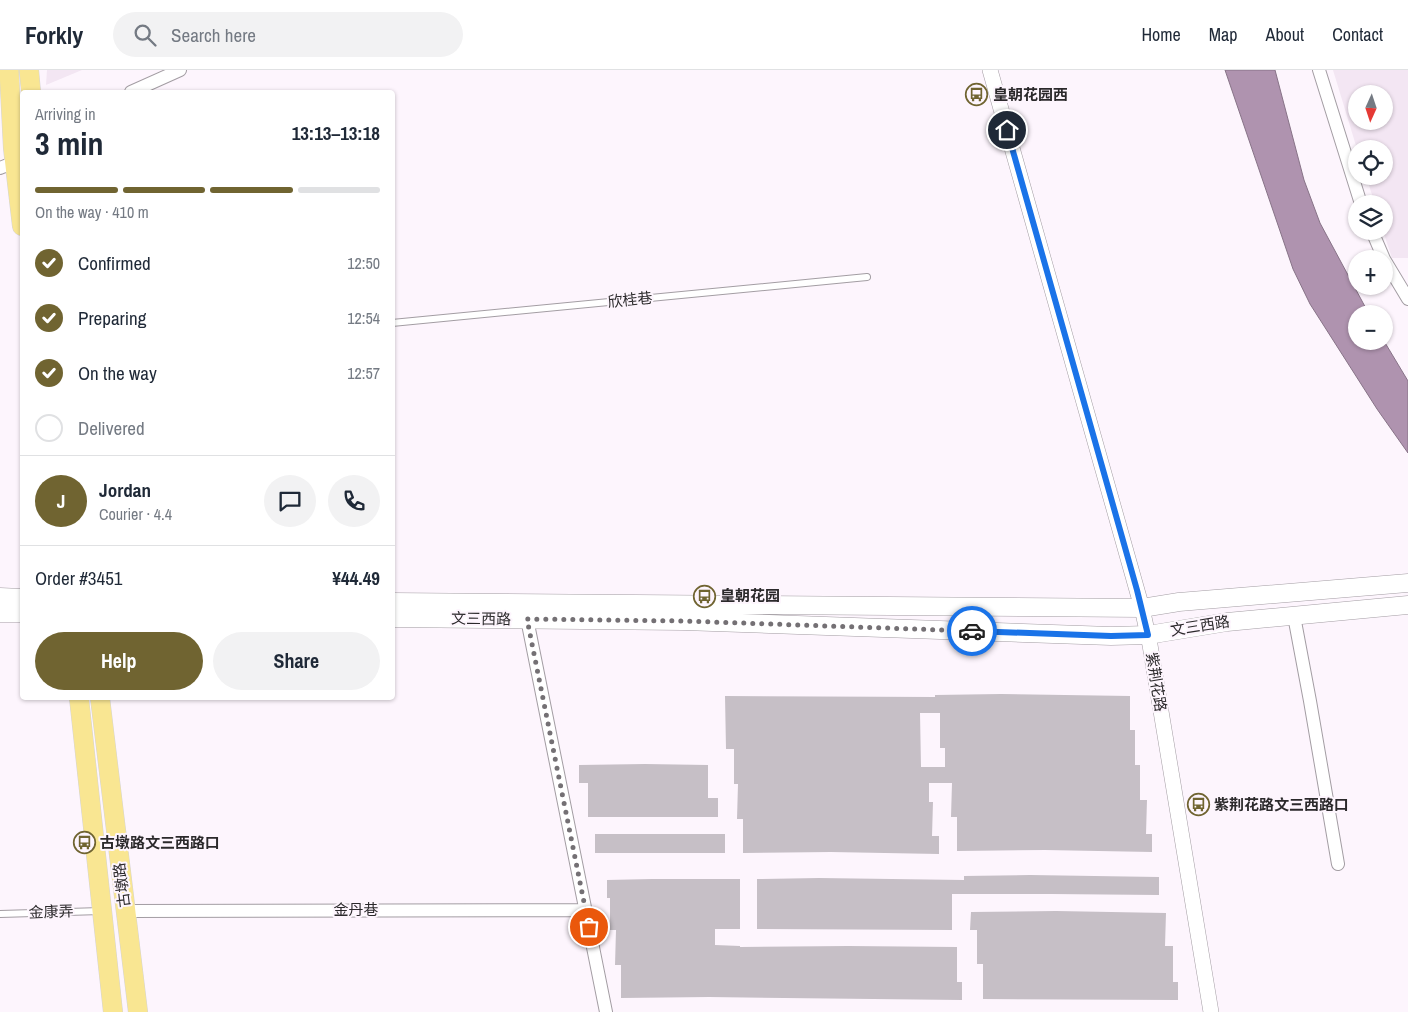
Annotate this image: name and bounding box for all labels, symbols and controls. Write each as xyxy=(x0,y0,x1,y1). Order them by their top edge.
search box xyxy=(113,12,463,57)
text: Forkly xyxy=(25,19,83,51)
icon: search xyxy=(131,21,159,49)
text: Search here xyxy=(171,22,256,48)
text: Home xyxy=(1141,22,1181,47)
text: Map xyxy=(1209,22,1238,47)
text: About xyxy=(1266,22,1304,47)
text: Contact xyxy=(1332,22,1383,47)
bus stop icon: 皇朝花园西 xyxy=(965,83,989,107)
place label: 皇朝花园西 xyxy=(993,84,1068,105)
north arrow xyxy=(1348,85,1392,130)
map controls xyxy=(1348,85,1393,350)
text: Arriving in xyxy=(35,103,96,125)
pin xyxy=(986,109,1028,151)
icon: home xyxy=(993,116,1021,144)
text: 13:13–13:18 xyxy=(292,120,380,146)
text: 3 min xyxy=(35,122,104,165)
button: locate xyxy=(1348,140,1393,185)
button: layers xyxy=(1348,195,1393,240)
text: On the way · 410 m xyxy=(35,201,149,223)
icon: check xyxy=(35,249,63,277)
text: Confirmed xyxy=(78,250,151,276)
button: + xyxy=(1348,250,1393,295)
text: 12:50 xyxy=(347,252,380,274)
street label: 欣桂巷 xyxy=(606,287,653,312)
icon: check xyxy=(35,304,63,332)
text: Preparing xyxy=(78,305,146,331)
button: − xyxy=(1348,305,1393,350)
text: 12:54 xyxy=(347,307,380,329)
icon: check xyxy=(35,359,63,387)
text: On the way xyxy=(78,360,157,386)
text: 12:57 xyxy=(347,362,380,384)
text: Delivered xyxy=(78,415,145,441)
button: chat xyxy=(264,475,316,527)
button: phone xyxy=(328,475,380,527)
text: Jordan xyxy=(99,477,151,503)
text: J xyxy=(57,488,65,514)
text: Courier · 4.4 xyxy=(99,503,172,525)
text: Order #3451 xyxy=(35,565,122,591)
text: ¥44.49 xyxy=(332,565,380,591)
bus stop icon: 皇朝花园 xyxy=(692,584,716,608)
place label: 皇朝花园 xyxy=(720,585,780,606)
courier xyxy=(947,606,997,656)
street label: 文三西路 xyxy=(451,607,511,630)
street label: 文三西路 xyxy=(1169,610,1231,641)
icon: car xyxy=(958,617,986,645)
button: Help xyxy=(35,632,203,690)
button: Share xyxy=(213,632,380,690)
street label: 紫荆花路 xyxy=(1141,651,1172,713)
bus stop icon: 紫荆花路文三西路口 xyxy=(1186,793,1210,817)
place label: 紫荆花路文三西路口 xyxy=(1214,794,1349,815)
bus stop icon: 古墩路文三西路口 xyxy=(72,831,96,855)
place label: 古墩路文三西路口 xyxy=(100,832,220,853)
street label: 古墩路 xyxy=(108,861,135,909)
street label: 金丹巷 xyxy=(333,899,379,920)
street label: 金康弄 xyxy=(28,900,74,923)
pin xyxy=(568,906,610,948)
icon: bag xyxy=(575,913,603,941)

